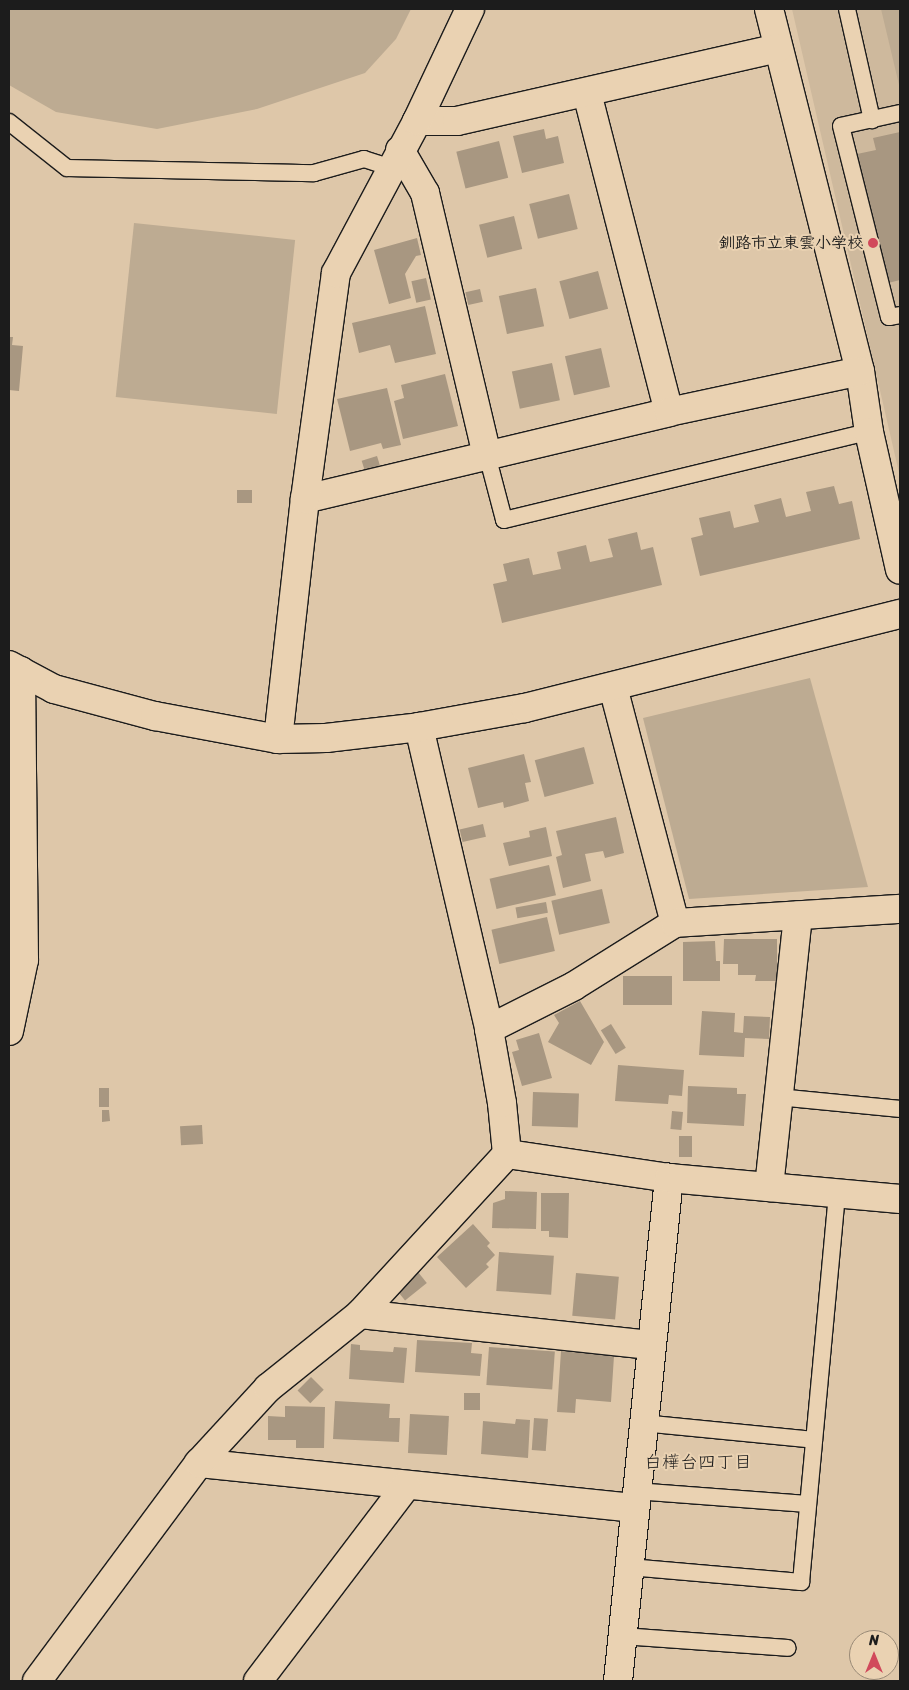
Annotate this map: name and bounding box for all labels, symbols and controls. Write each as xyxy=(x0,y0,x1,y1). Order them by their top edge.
place label: 釧路市立東雲小学校 xyxy=(719,233,863,253)
marker: 釧路市立東雲小学校 xyxy=(867,237,879,249)
district label: 白樺台四丁目 xyxy=(644,1451,752,1473)
text: N xyxy=(869,1628,879,1653)
north arrow xyxy=(849,1630,899,1680)

